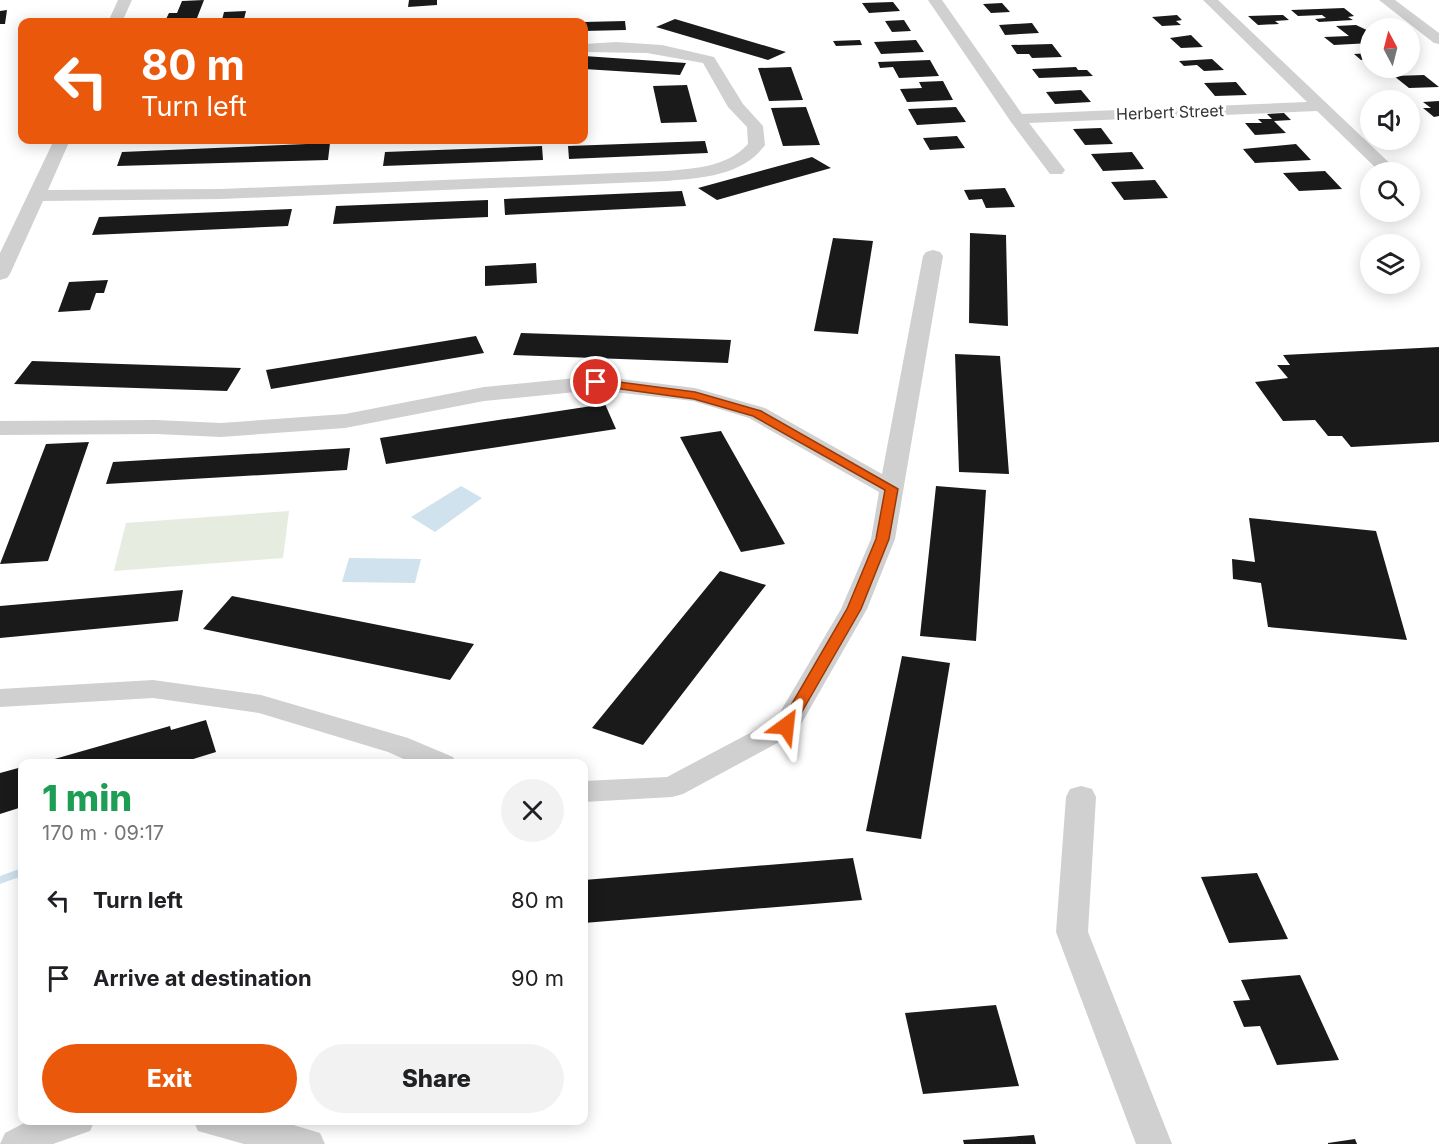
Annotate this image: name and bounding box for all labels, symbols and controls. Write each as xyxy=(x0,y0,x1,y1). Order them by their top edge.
north arrow xyxy=(1360,18,1420,78)
map controls xyxy=(1360,18,1420,294)
text: 80 m xyxy=(141,39,245,90)
icon: left xyxy=(42,42,120,120)
text: Turn left xyxy=(141,90,247,123)
button: sound xyxy=(1360,90,1420,150)
street label: Herbert Street xyxy=(1116,100,1224,124)
button: search xyxy=(1360,162,1420,222)
button: layers xyxy=(1360,234,1420,294)
pin xyxy=(570,356,621,407)
icon: arrive xyxy=(579,365,612,398)
position arrow xyxy=(754,694,818,758)
text: 1 min xyxy=(42,776,132,820)
button: close xyxy=(501,779,564,842)
text: 170 m · 09:17 xyxy=(42,821,164,845)
icon: left xyxy=(42,884,75,917)
text: Turn left xyxy=(93,887,183,913)
text: 80 m xyxy=(511,887,564,913)
icon: arrive xyxy=(42,962,75,995)
text: Arrive at destination xyxy=(93,965,312,991)
text: 90 m xyxy=(511,965,564,991)
button: Exit xyxy=(42,1044,297,1113)
button: Share xyxy=(309,1044,564,1113)

